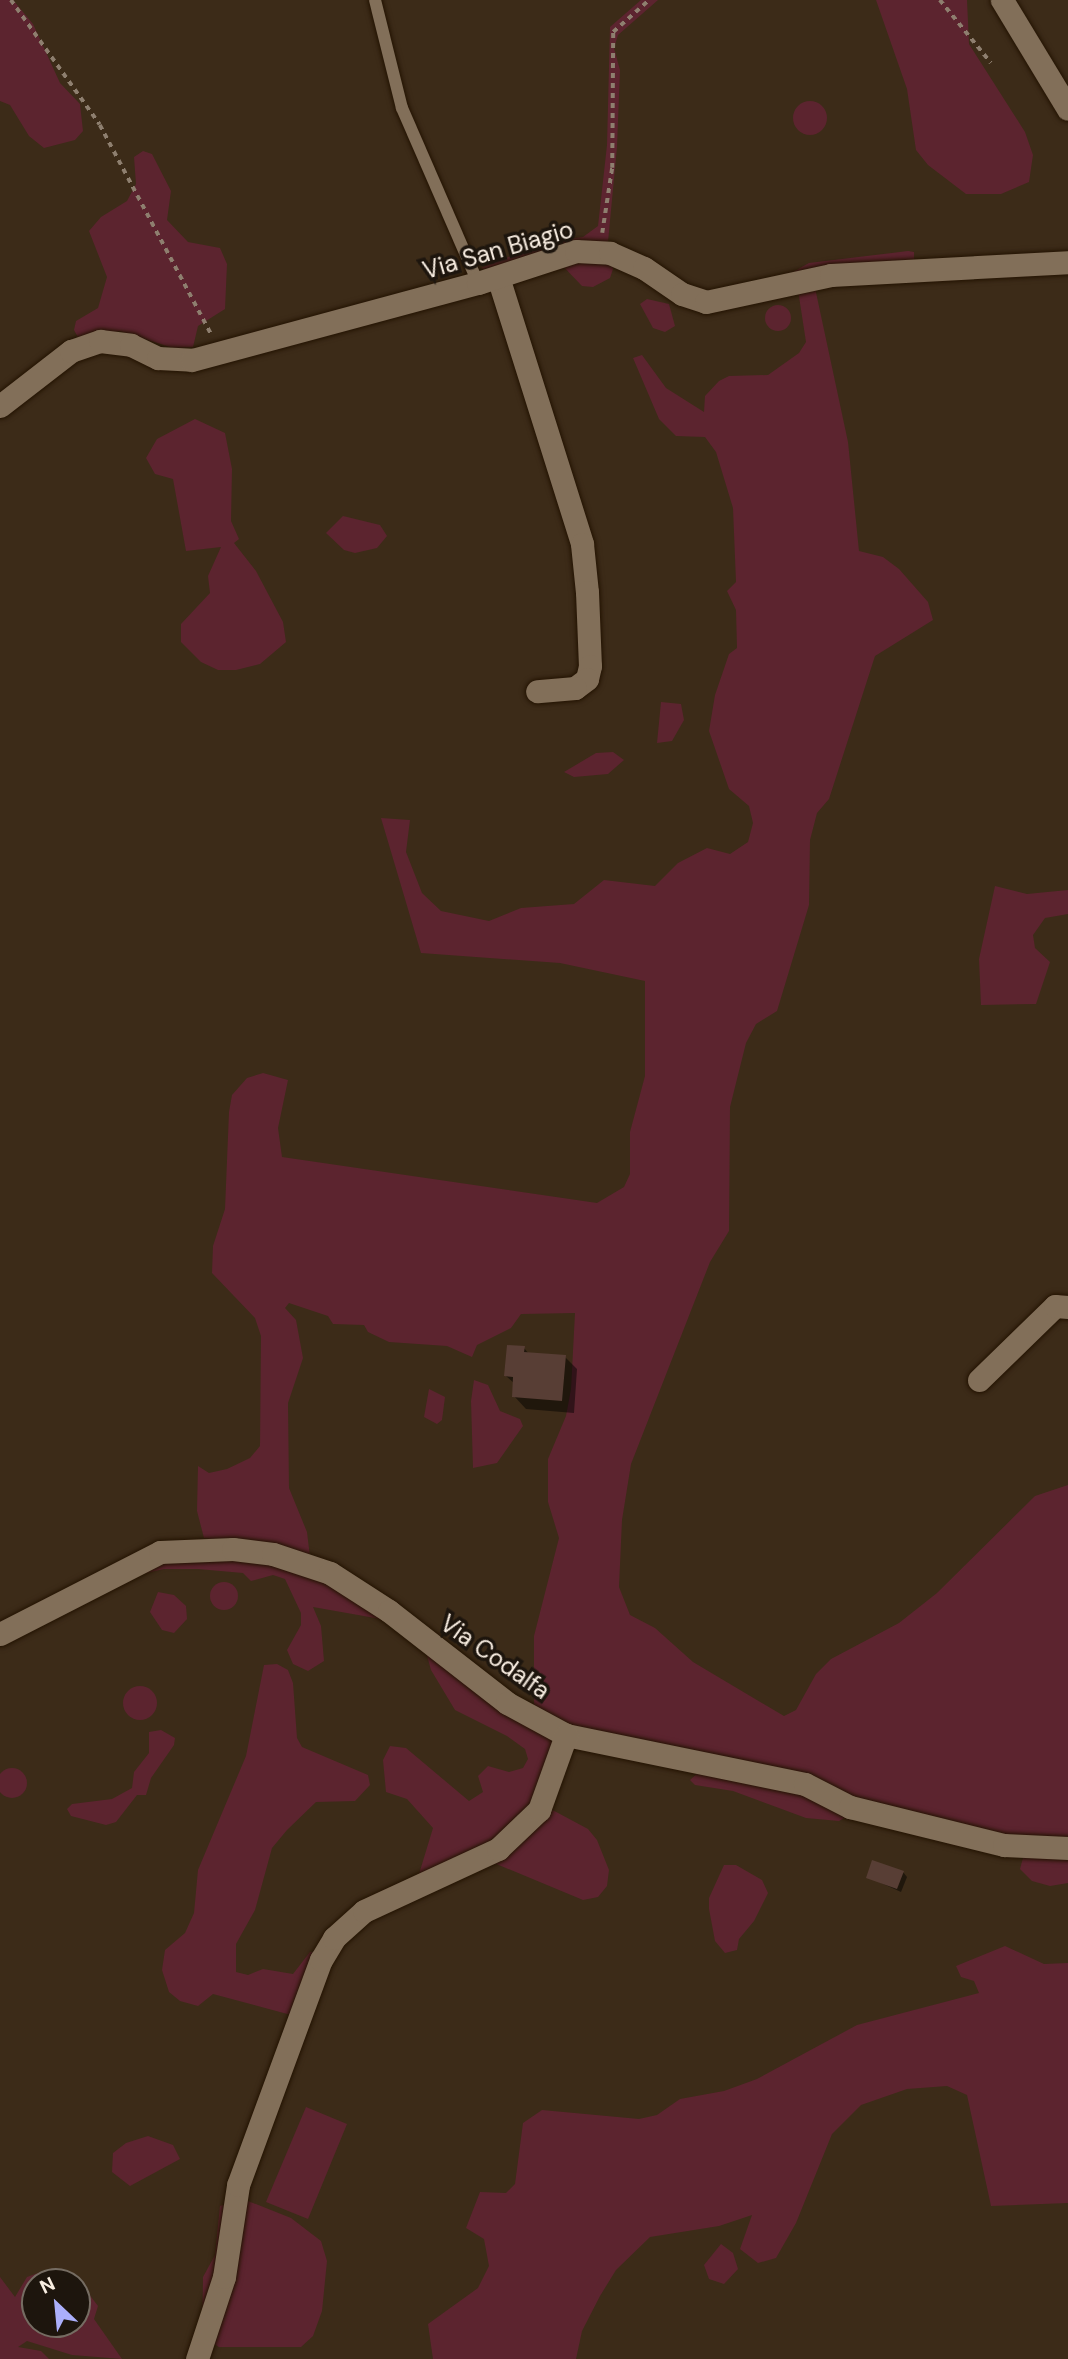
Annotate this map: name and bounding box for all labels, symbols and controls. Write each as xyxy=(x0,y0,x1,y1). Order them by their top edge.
street label: Via San Biagio xyxy=(420,215,576,285)
street label: Via Codalfa xyxy=(435,1609,555,1705)
north arrow xyxy=(21,2268,91,2338)
text: N xyxy=(36,2271,59,2300)

